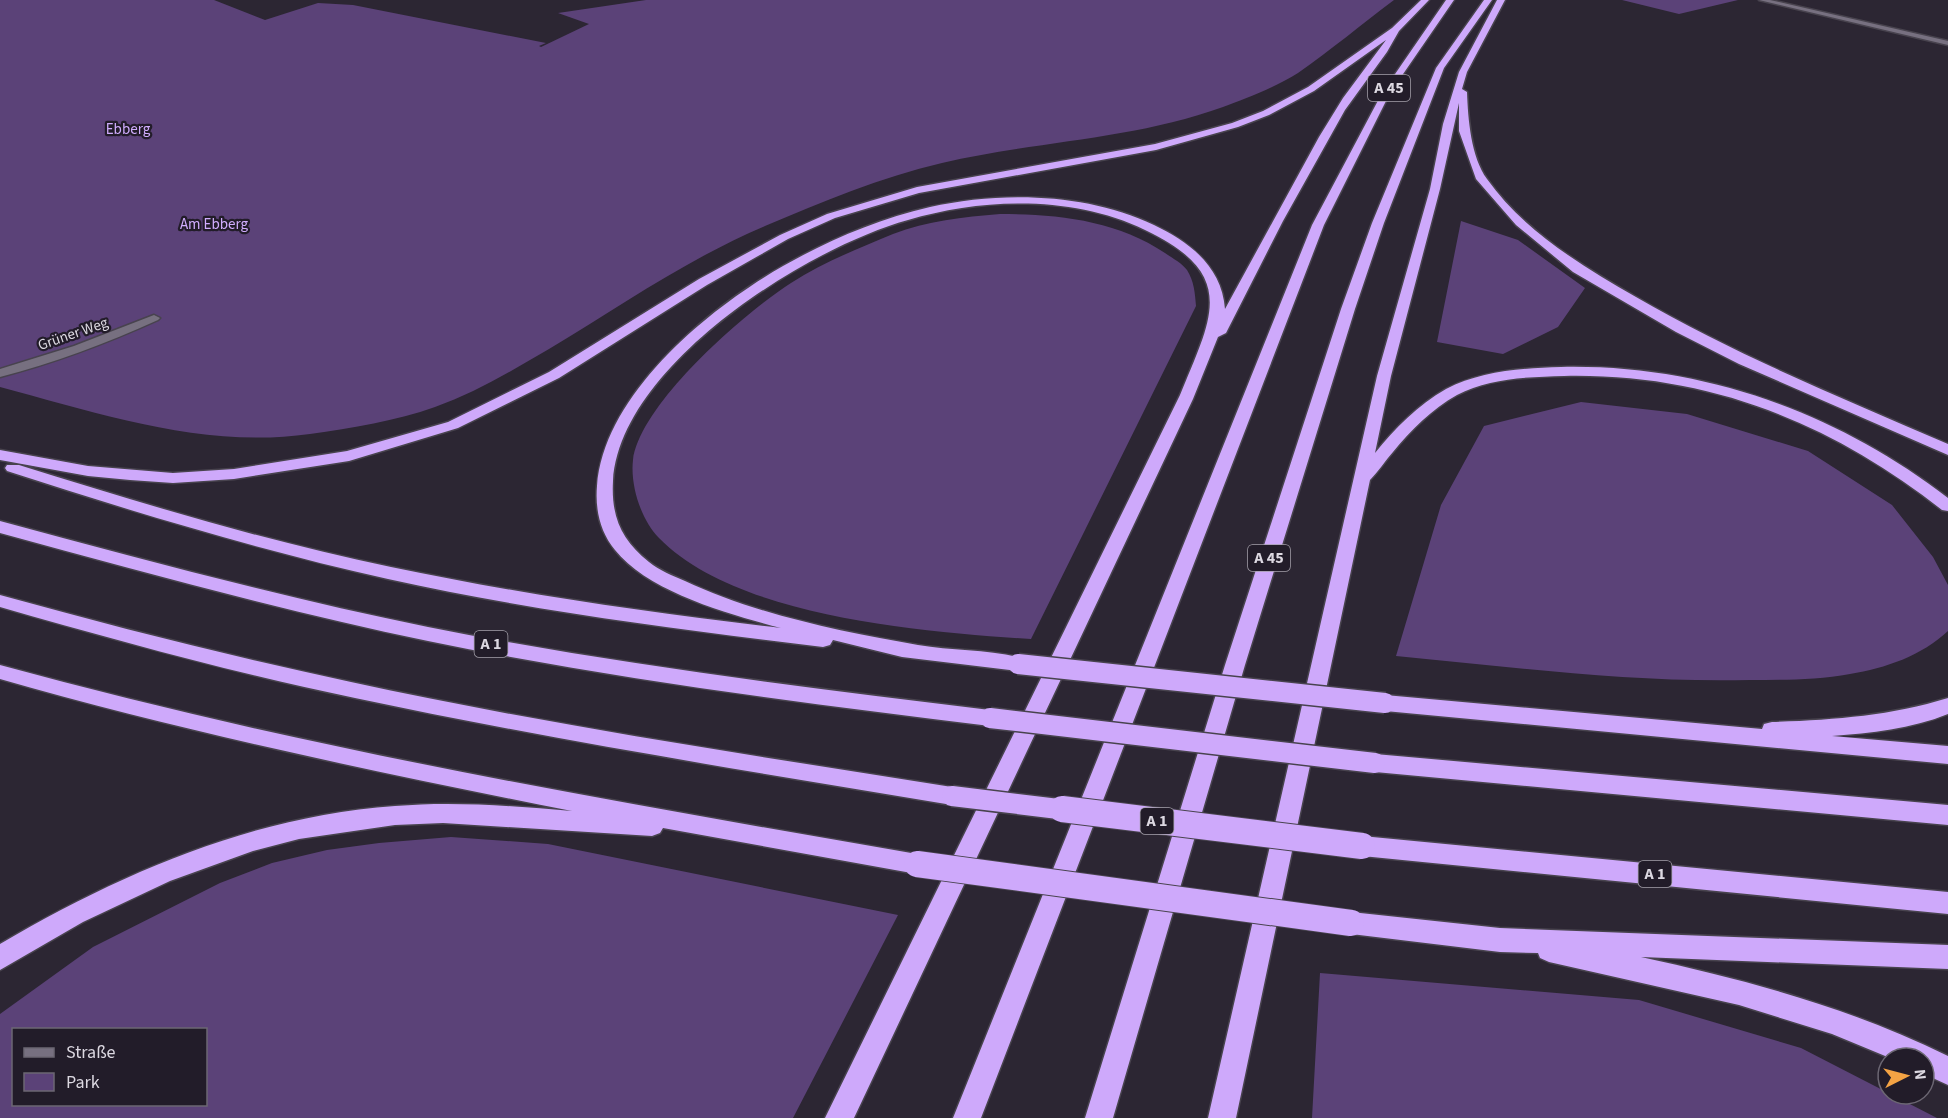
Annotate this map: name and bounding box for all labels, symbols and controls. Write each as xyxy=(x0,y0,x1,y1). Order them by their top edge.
road number: A 45 xyxy=(1368,75,1410,101)
park label: Ebberg xyxy=(106,119,151,140)
park label: Am Ebberg xyxy=(180,214,249,235)
street label: Grüner Weg xyxy=(35,312,111,356)
road number: A 45 xyxy=(1248,545,1290,571)
road number: A 1 xyxy=(474,631,508,657)
road number: A 1 xyxy=(1140,808,1174,834)
road number: A 1 xyxy=(1638,861,1672,887)
legend xyxy=(12,1028,207,1106)
text: Straße xyxy=(66,1040,116,1065)
north arrow xyxy=(1876,1046,1936,1106)
text: N xyxy=(1908,1068,1931,1081)
text: Park xyxy=(66,1070,100,1095)

